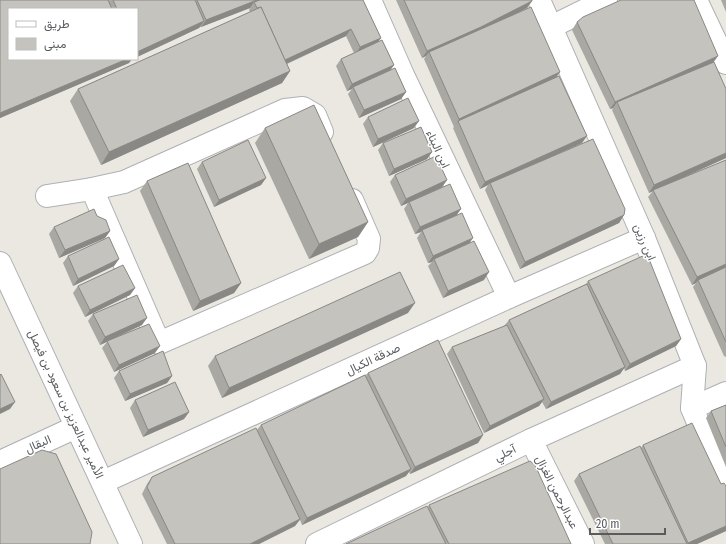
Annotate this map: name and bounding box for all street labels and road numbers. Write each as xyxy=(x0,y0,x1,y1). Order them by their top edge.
street label: ابن البناء xyxy=(422,128,453,171)
street label: ابن رزين xyxy=(630,221,659,263)
street label: الأمير عبدالعزيز بن سعود بن فيصل xyxy=(24,327,107,481)
street label: صدقة الكيال xyxy=(344,340,403,379)
street label: البقال xyxy=(23,432,54,457)
street label: آجلي xyxy=(492,441,521,467)
street label: عبدالرحمن الغزال xyxy=(532,453,582,532)

